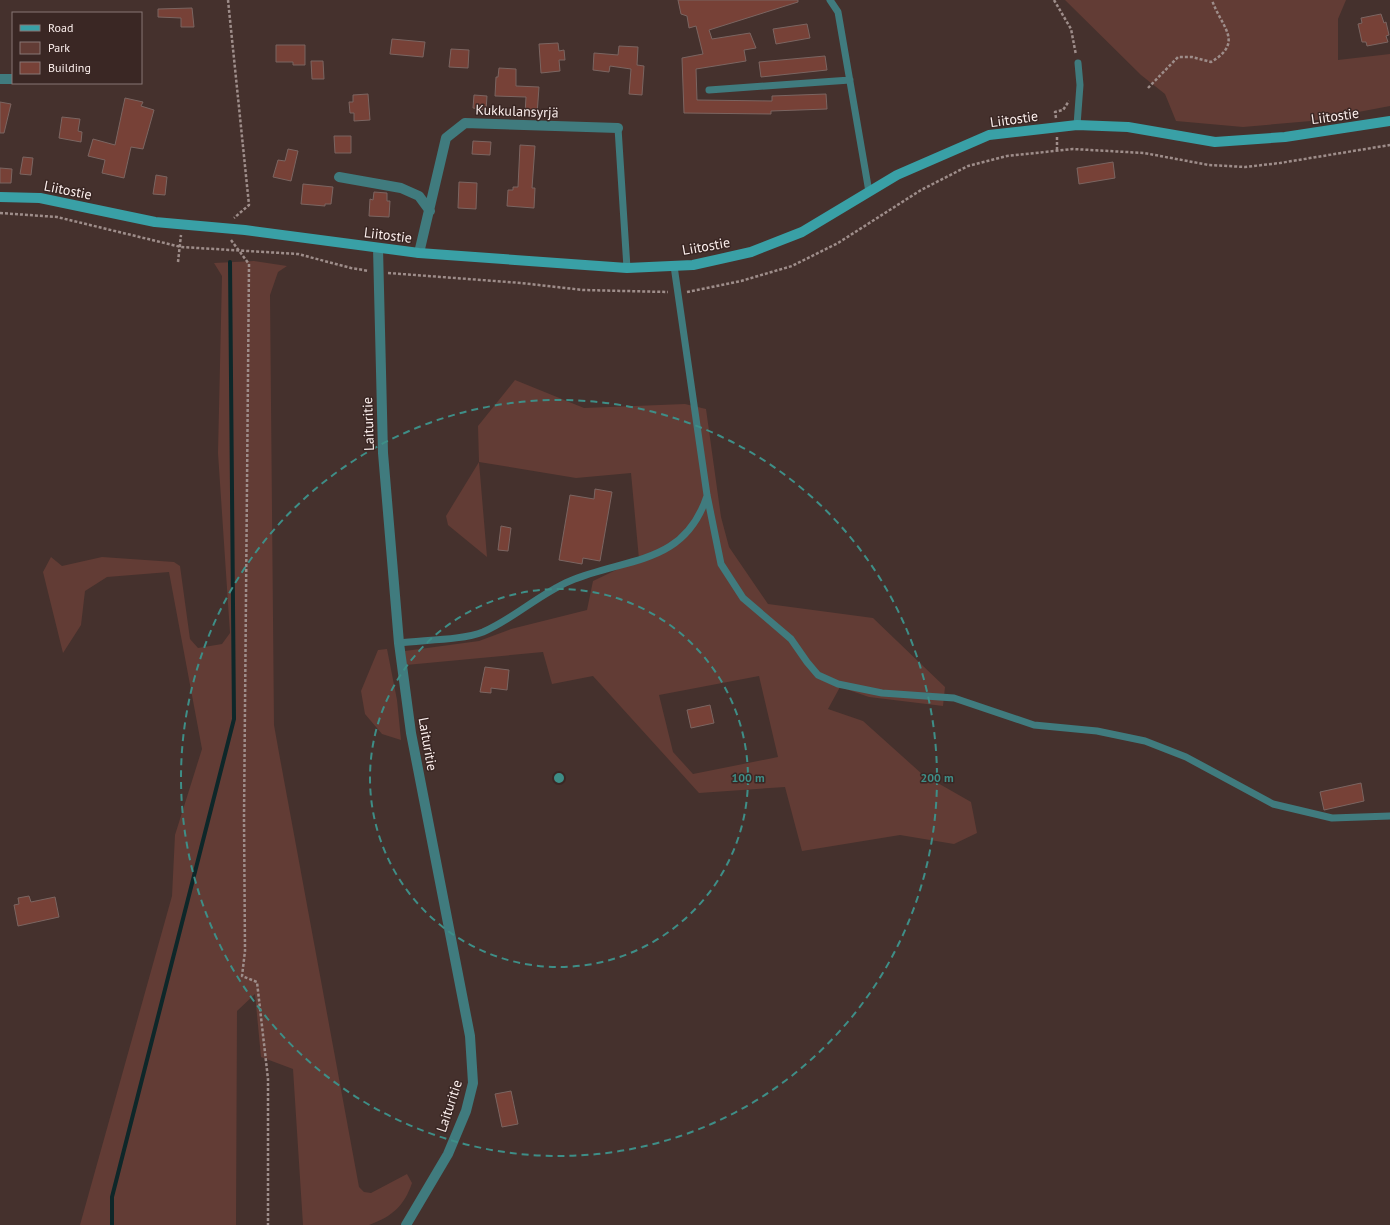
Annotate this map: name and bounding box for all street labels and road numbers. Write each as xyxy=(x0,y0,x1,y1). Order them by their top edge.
street label: Kukkulansyrjä xyxy=(475,101,559,121)
street label: Liitostie xyxy=(1310,104,1360,128)
street label: Liitostie xyxy=(989,107,1039,131)
street label: Liitostie xyxy=(43,177,93,203)
street label: Liitostie xyxy=(363,223,413,247)
street label: Liitostie xyxy=(681,233,731,259)
street label: Laituritie xyxy=(358,397,378,451)
street label: Laituritie xyxy=(414,716,442,772)
street label: Laituritie xyxy=(432,1078,466,1134)

